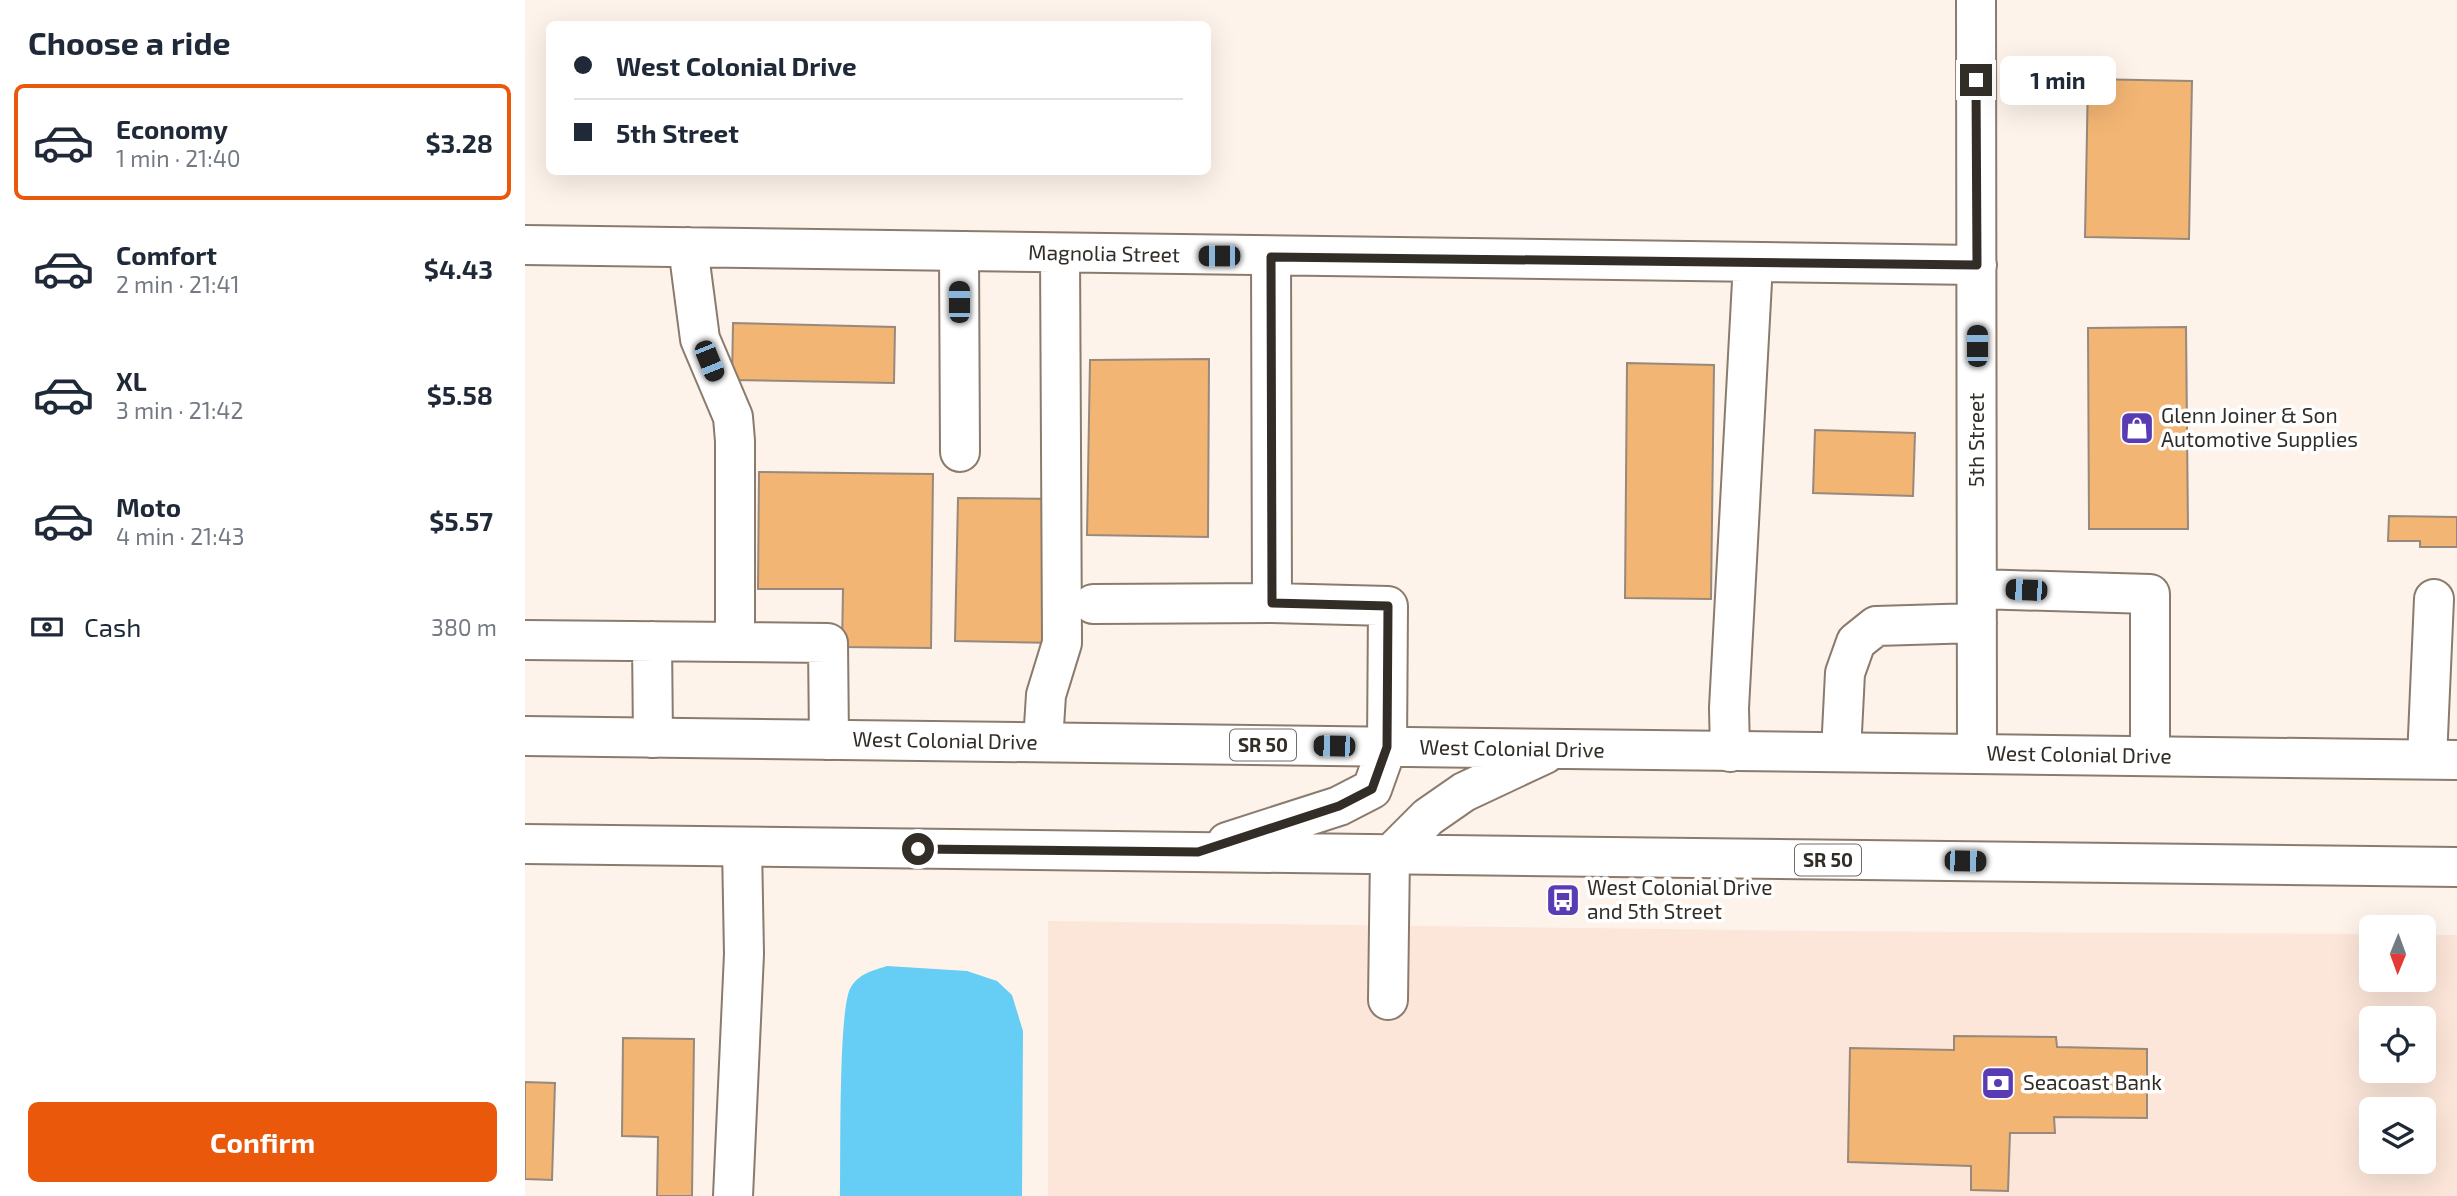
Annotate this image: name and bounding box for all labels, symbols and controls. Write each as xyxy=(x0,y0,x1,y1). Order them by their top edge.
text: Choose a ride xyxy=(28,23,231,61)
text: West Colonial Drive xyxy=(616,50,857,81)
callout: 1 min xyxy=(2001,56,2116,104)
route end xyxy=(1960,64,1992,96)
text: 1 min xyxy=(2030,66,2086,94)
icon: car xyxy=(32,111,95,174)
text: Economy xyxy=(116,113,228,144)
text: 5th Street xyxy=(616,117,739,148)
text: $3.28 xyxy=(426,127,493,158)
text: 1 min · 21:40 xyxy=(116,144,241,172)
icon: car xyxy=(32,237,95,300)
text: Comfort xyxy=(116,239,217,270)
street label: Magnolia Street xyxy=(1028,239,1180,266)
car xyxy=(1199,246,1241,267)
text: $4.43 xyxy=(424,253,493,284)
text: 2 min · 21:41 xyxy=(116,270,240,298)
car xyxy=(949,281,970,323)
car xyxy=(1967,325,1988,367)
car xyxy=(692,338,727,384)
icon: car xyxy=(32,363,95,426)
text: XL xyxy=(116,365,147,396)
text: $5.58 xyxy=(427,379,493,410)
street label: 5th Street xyxy=(1963,393,1988,487)
text: 3 min · 21:42 xyxy=(116,396,243,424)
place label: Glenn Joiner & Son Automotive Supplies xyxy=(2161,402,2358,451)
shop icon: Glenn Joiner & Son Automotive Supplies xyxy=(2118,409,2156,447)
icon: car xyxy=(32,489,95,552)
text: Moto xyxy=(116,491,181,522)
text: $5.57 xyxy=(429,505,493,536)
text: 4 min · 21:43 xyxy=(116,522,245,550)
car xyxy=(2005,579,2048,601)
icon: cash xyxy=(28,608,66,646)
text: Cash xyxy=(84,611,141,642)
text: 380 m xyxy=(431,613,497,641)
street label: West Colonial Drive xyxy=(852,725,1038,754)
road number: SR 50 xyxy=(1230,730,1296,760)
street label: West Colonial Drive xyxy=(1419,733,1605,762)
car xyxy=(1313,735,1356,757)
street label: West Colonial Drive xyxy=(1986,739,2172,768)
route start xyxy=(902,833,934,865)
road number: SR 50 xyxy=(1795,845,1861,876)
car xyxy=(1944,850,1987,872)
place label: West Colonial Drive and 5th Street xyxy=(1587,874,1772,923)
bus stop icon: West Colonial Drive and 5th Street xyxy=(1544,881,1582,919)
north arrow xyxy=(2359,915,2436,992)
map controls xyxy=(2359,915,2436,1174)
button: locate xyxy=(2359,1006,2436,1083)
bank icon: Seacoast Bank xyxy=(1979,1064,2017,1102)
place label: Seacoast Bank xyxy=(2023,1069,2162,1094)
button: layers xyxy=(2359,1097,2436,1174)
button: Confirm xyxy=(28,1102,497,1182)

